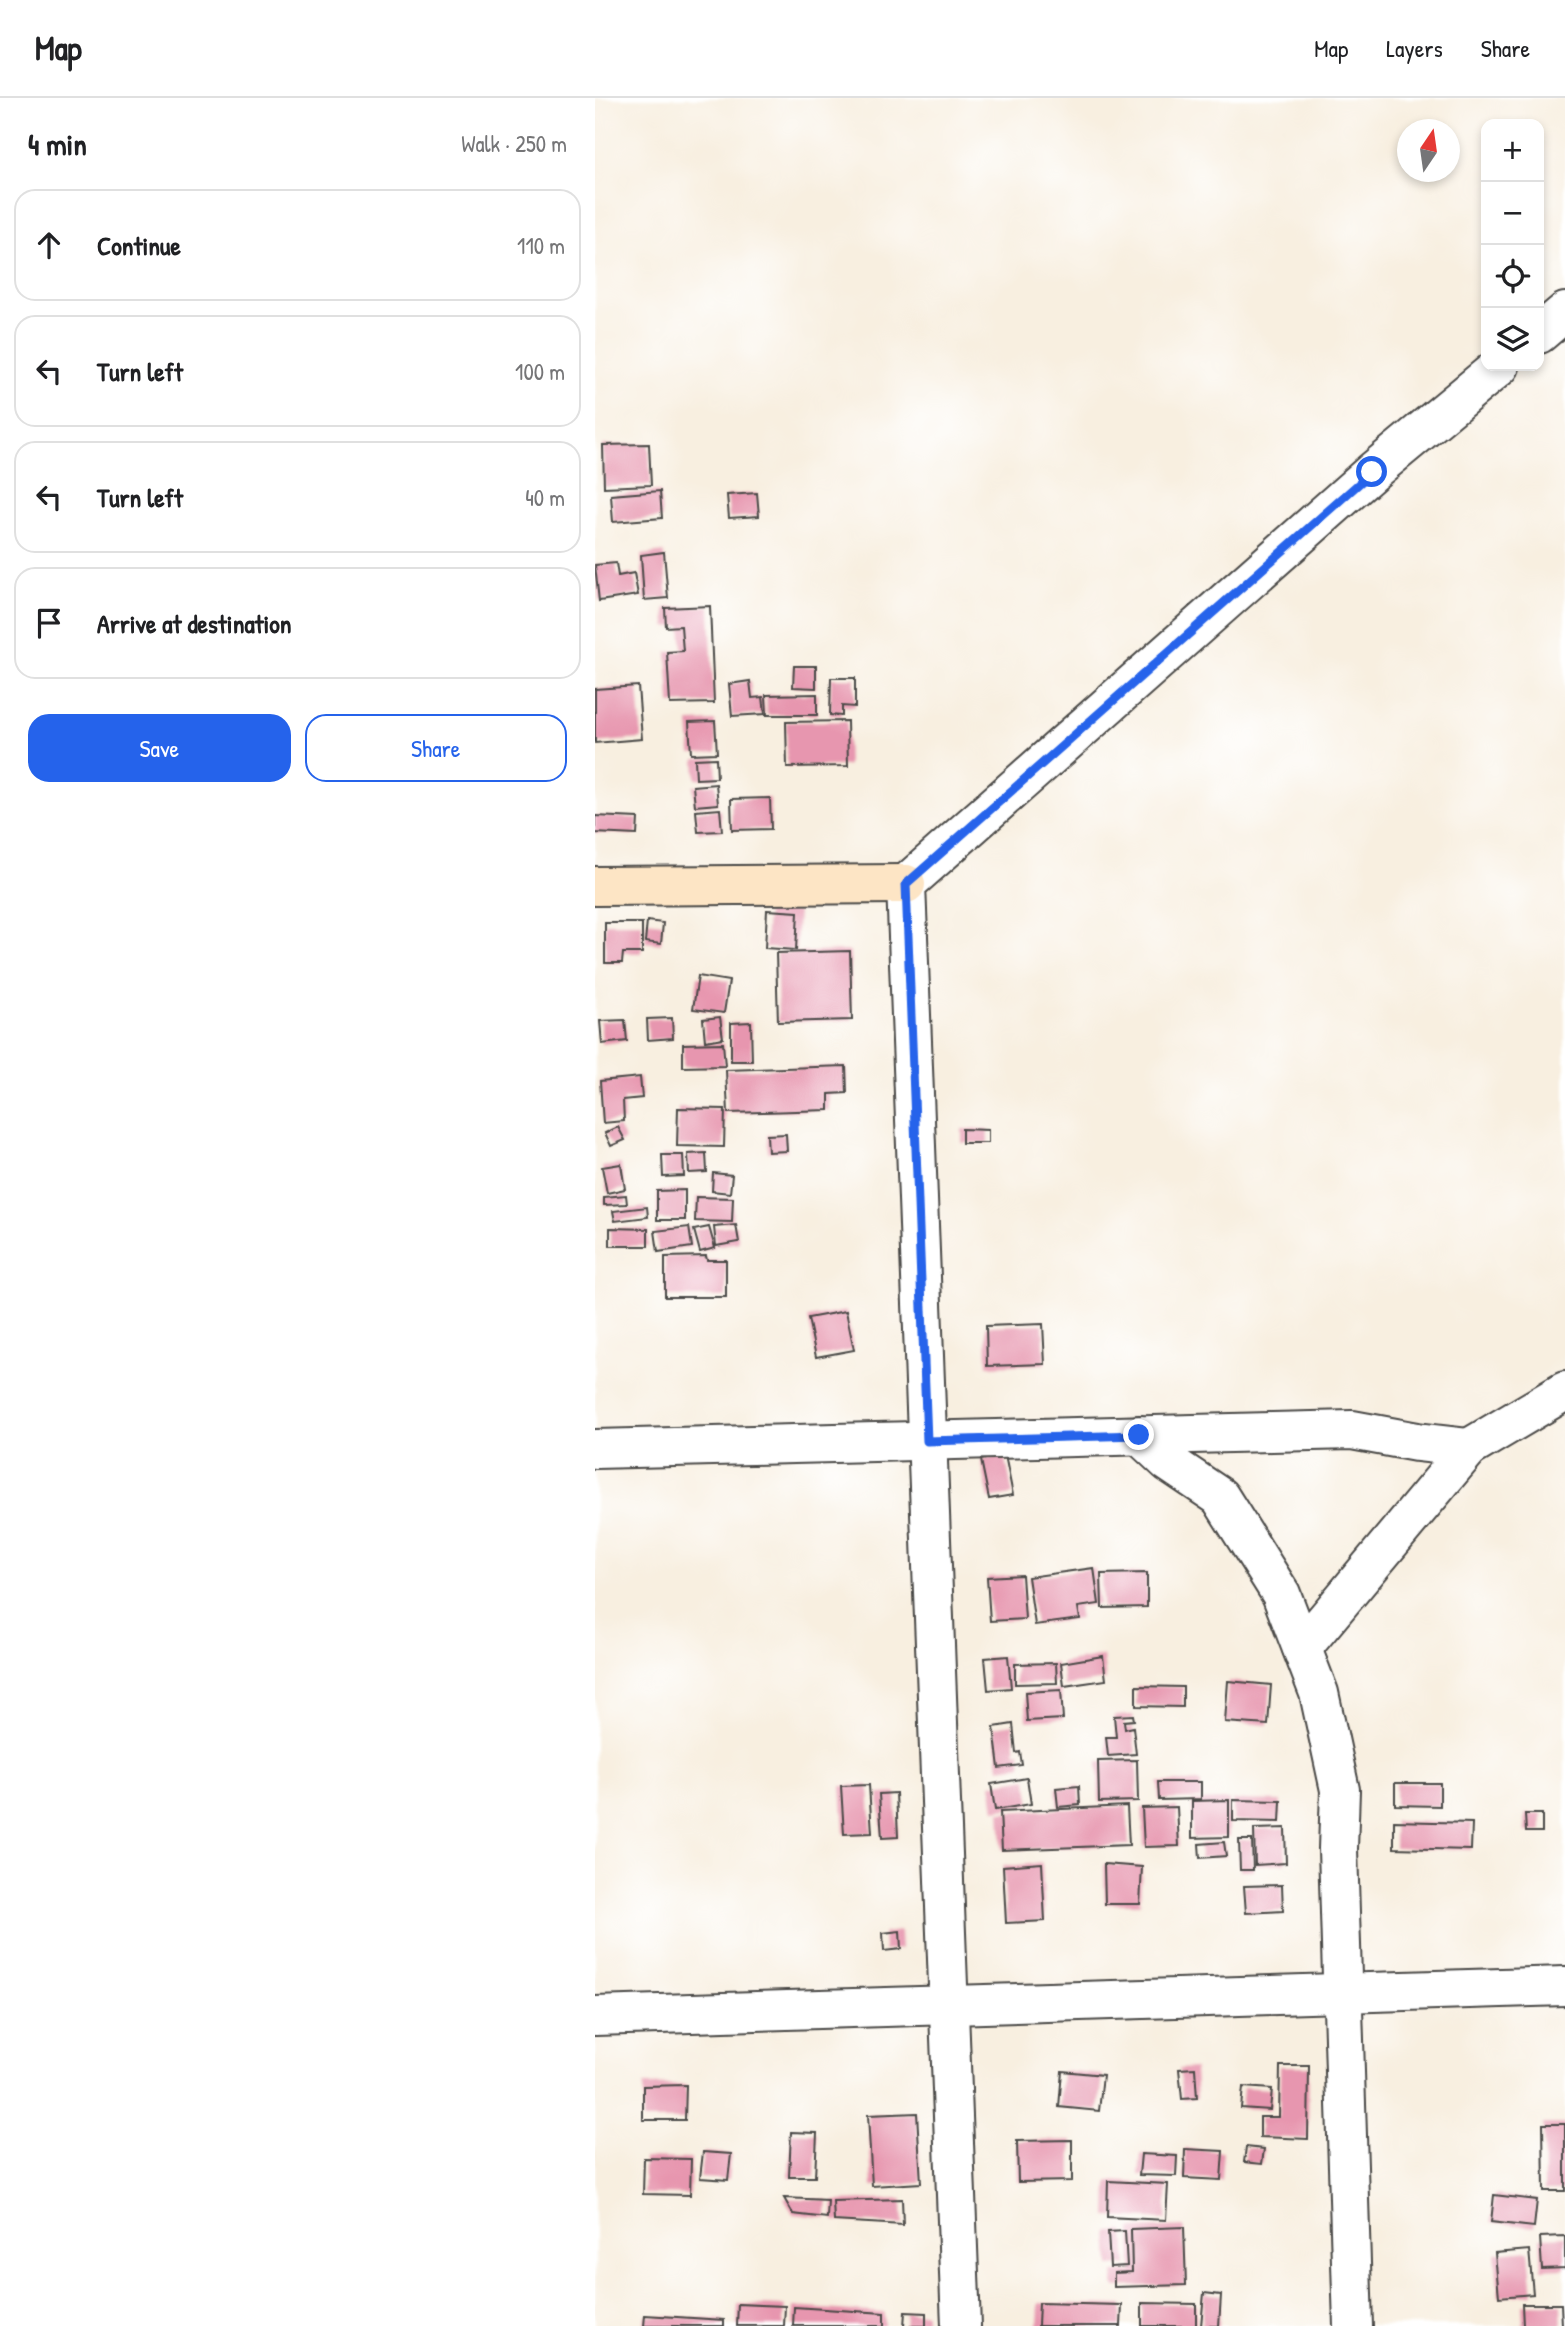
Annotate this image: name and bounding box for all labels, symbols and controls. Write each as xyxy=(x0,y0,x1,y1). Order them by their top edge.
text: Map xyxy=(35,26,82,70)
text: Map xyxy=(1314,32,1348,64)
text: Layers xyxy=(1386,32,1443,64)
text: Share xyxy=(1481,32,1530,64)
north arrow xyxy=(1397,119,1460,182)
map controls xyxy=(1481,119,1544,371)
button: + xyxy=(1481,119,1544,182)
text: 4 min xyxy=(28,124,87,164)
text: Walk · 250 m xyxy=(461,128,567,159)
button: − xyxy=(1481,182,1544,245)
icon: ahead xyxy=(30,226,68,264)
text: Continue xyxy=(97,228,181,263)
text: 110 m xyxy=(517,230,565,261)
button: locate xyxy=(1481,245,1544,308)
button: layers xyxy=(1481,308,1544,371)
icon: left xyxy=(30,352,68,390)
text: Turn left xyxy=(97,354,183,389)
text: 100 m xyxy=(515,356,565,387)
route start xyxy=(1356,456,1387,487)
icon: left xyxy=(30,478,68,516)
text: Turn left xyxy=(97,480,183,515)
text: 40 m xyxy=(525,482,565,513)
icon: arrive xyxy=(30,604,68,642)
text: Arrive at destination xyxy=(97,606,292,641)
button: Save xyxy=(28,714,291,782)
button: Share xyxy=(305,714,567,782)
route end xyxy=(1123,1419,1154,1450)

